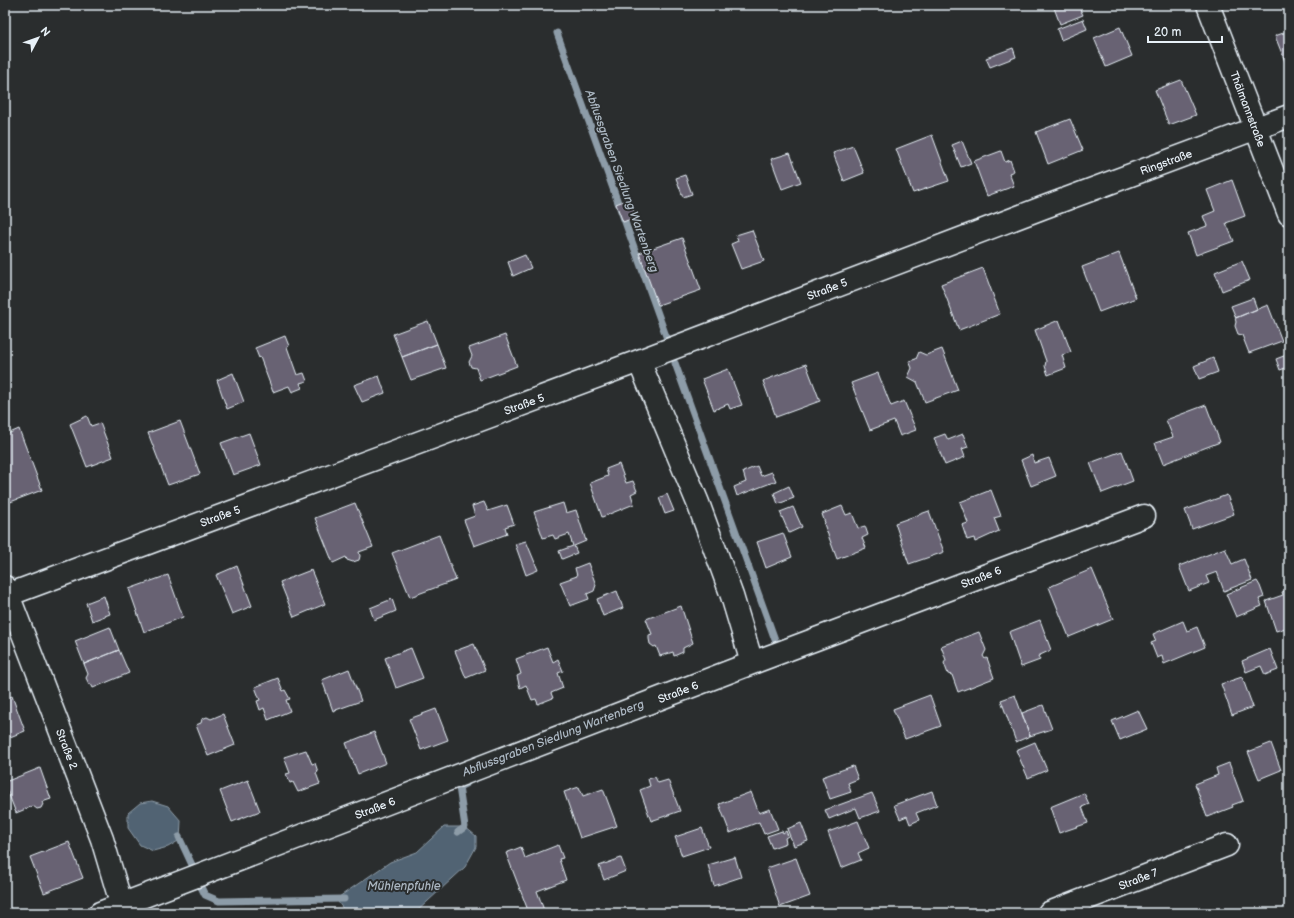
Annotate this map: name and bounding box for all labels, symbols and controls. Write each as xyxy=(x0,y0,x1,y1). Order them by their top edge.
north arrow xyxy=(18,18,58,58)
scale bar xyxy=(1148,18,1222,44)
text: N xyxy=(38,24,53,39)
text: 20 m xyxy=(1154,25,1181,40)
street label: Thälmannstraße xyxy=(1227,69,1268,149)
water label: Abflussgraben Siedlung Wartenberg xyxy=(581,87,662,275)
street label: Ringstraße xyxy=(1138,147,1194,178)
street label: Straße 5 xyxy=(805,276,849,303)
street label: Straße 5 xyxy=(502,391,546,418)
street label: Straße 5 xyxy=(198,503,242,530)
street label: Straße 6 xyxy=(959,564,1004,591)
street label: Straße 6 xyxy=(656,679,701,706)
water label: Abflussgraben Siedlung Wartenberg xyxy=(459,697,646,780)
street label: Straße 2 xyxy=(53,727,80,772)
street label: Straße 6 xyxy=(353,795,398,822)
street label: Straße 7 xyxy=(1117,866,1160,893)
water label: Mühlenpfuhle xyxy=(367,879,441,894)

